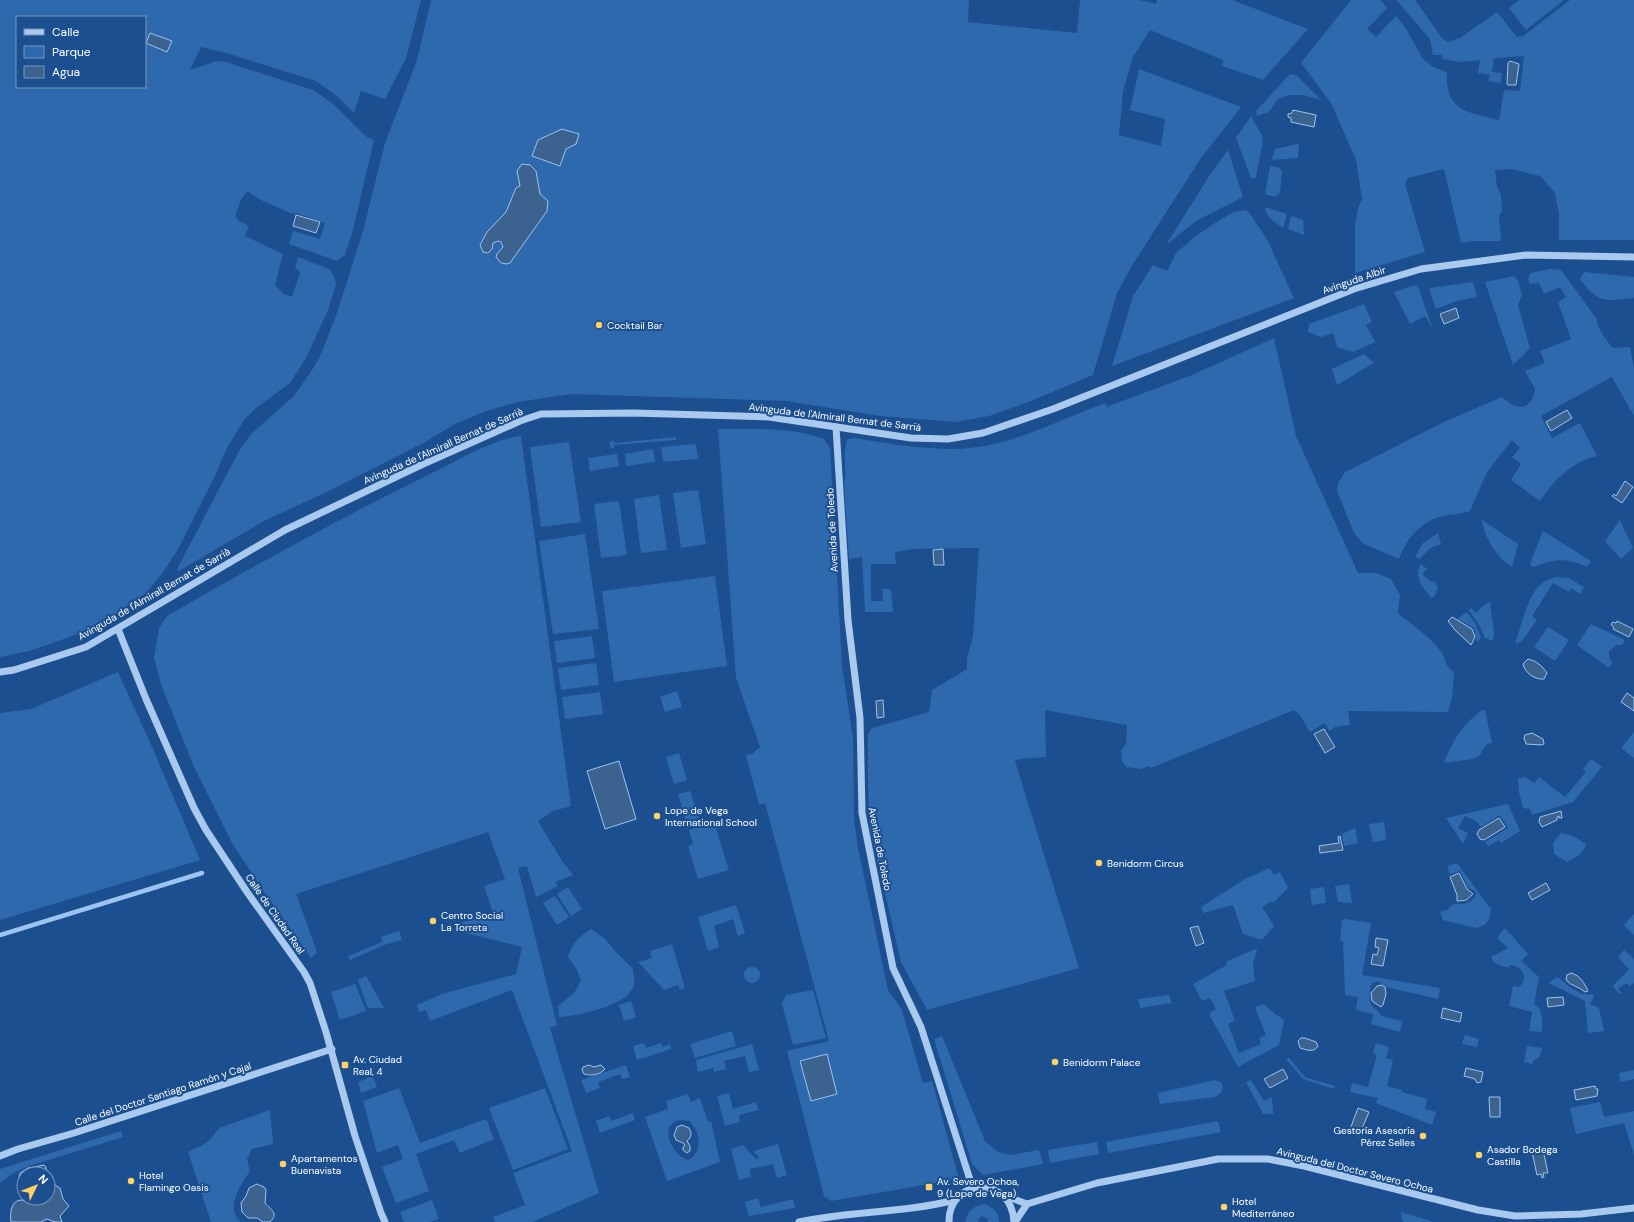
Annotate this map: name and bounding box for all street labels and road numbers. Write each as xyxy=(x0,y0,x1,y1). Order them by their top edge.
street label: Avinguda Albir xyxy=(1320,263,1388,297)
street label: Avinguda de l'Almirall Bernat de Sarrià xyxy=(748,400,922,434)
street label: Avinguda de l'Almirall Bernat de Sarrià xyxy=(361,405,525,487)
street label: Avenida de Toledo xyxy=(823,487,841,573)
street label: Avinguda de l'Almirall Bernat de Sarrià xyxy=(76,545,232,643)
street label: Avenida de Toledo xyxy=(866,806,894,892)
street label: Calle de Ciudad Real xyxy=(242,871,308,957)
street label: Calle del Doctor Santiago Ramón y Cajal xyxy=(73,1059,253,1129)
street label: Avinguda del Doctor Severo Ochoa xyxy=(1275,1144,1435,1196)

